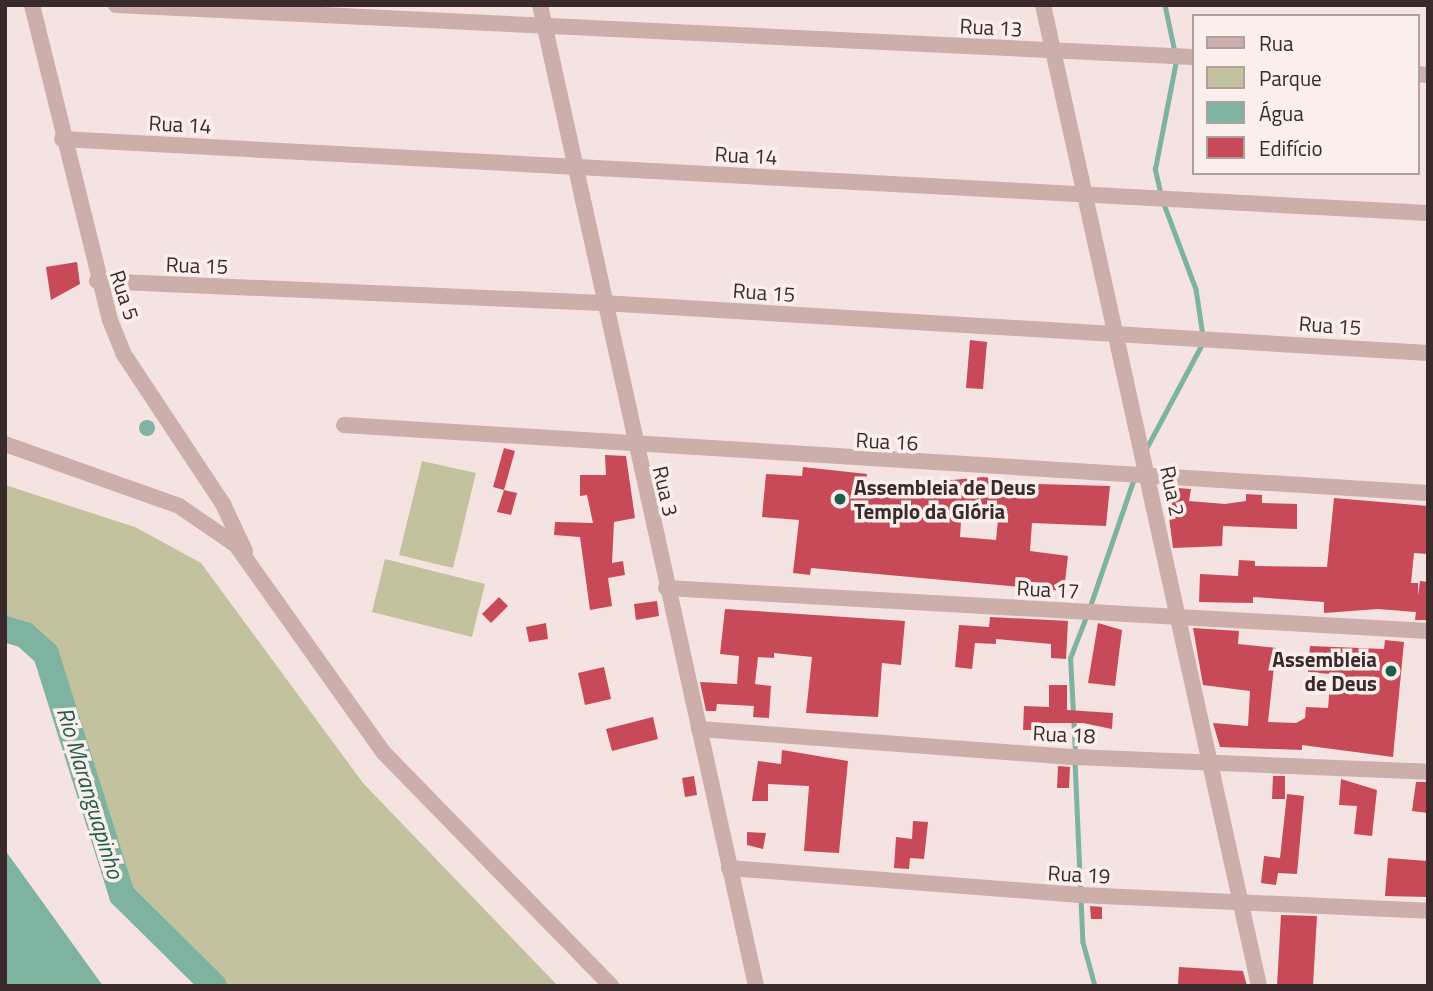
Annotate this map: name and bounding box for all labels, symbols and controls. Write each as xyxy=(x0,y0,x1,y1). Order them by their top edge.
street label: Rua 13 xyxy=(959,13,1023,41)
legend xyxy=(1192,14,1419,175)
text: Rua xyxy=(1259,27,1294,59)
text: Parque xyxy=(1259,62,1322,94)
text: Água xyxy=(1259,97,1304,129)
street label: Rua 14 xyxy=(148,110,212,138)
text: Edifício xyxy=(1259,132,1323,164)
street label: Rua 14 xyxy=(714,141,778,169)
street label: Rua 15 xyxy=(165,251,229,279)
street label: Rua 5 xyxy=(105,267,145,323)
street label: Rua 15 xyxy=(732,277,796,307)
street label: Rua 15 xyxy=(1298,310,1362,340)
street label: Rua 16 xyxy=(855,427,919,455)
street label: Rua 3 xyxy=(648,463,684,519)
street label: Rua 2 xyxy=(1155,463,1191,519)
place label: Assembleia de Deus Templo da Glória xyxy=(854,474,1036,524)
marker: Assembleia de Deus Templo da Glória xyxy=(832,491,848,507)
street label: Rua 17 xyxy=(1016,575,1080,603)
place label: Assembleia de Deus xyxy=(1272,646,1377,696)
marker: Assembleia de Deus xyxy=(1383,663,1399,679)
water label: Rio Maranguapinho xyxy=(51,704,129,882)
street label: Rua 18 xyxy=(1032,720,1096,748)
street label: Rua 19 xyxy=(1047,860,1111,888)

